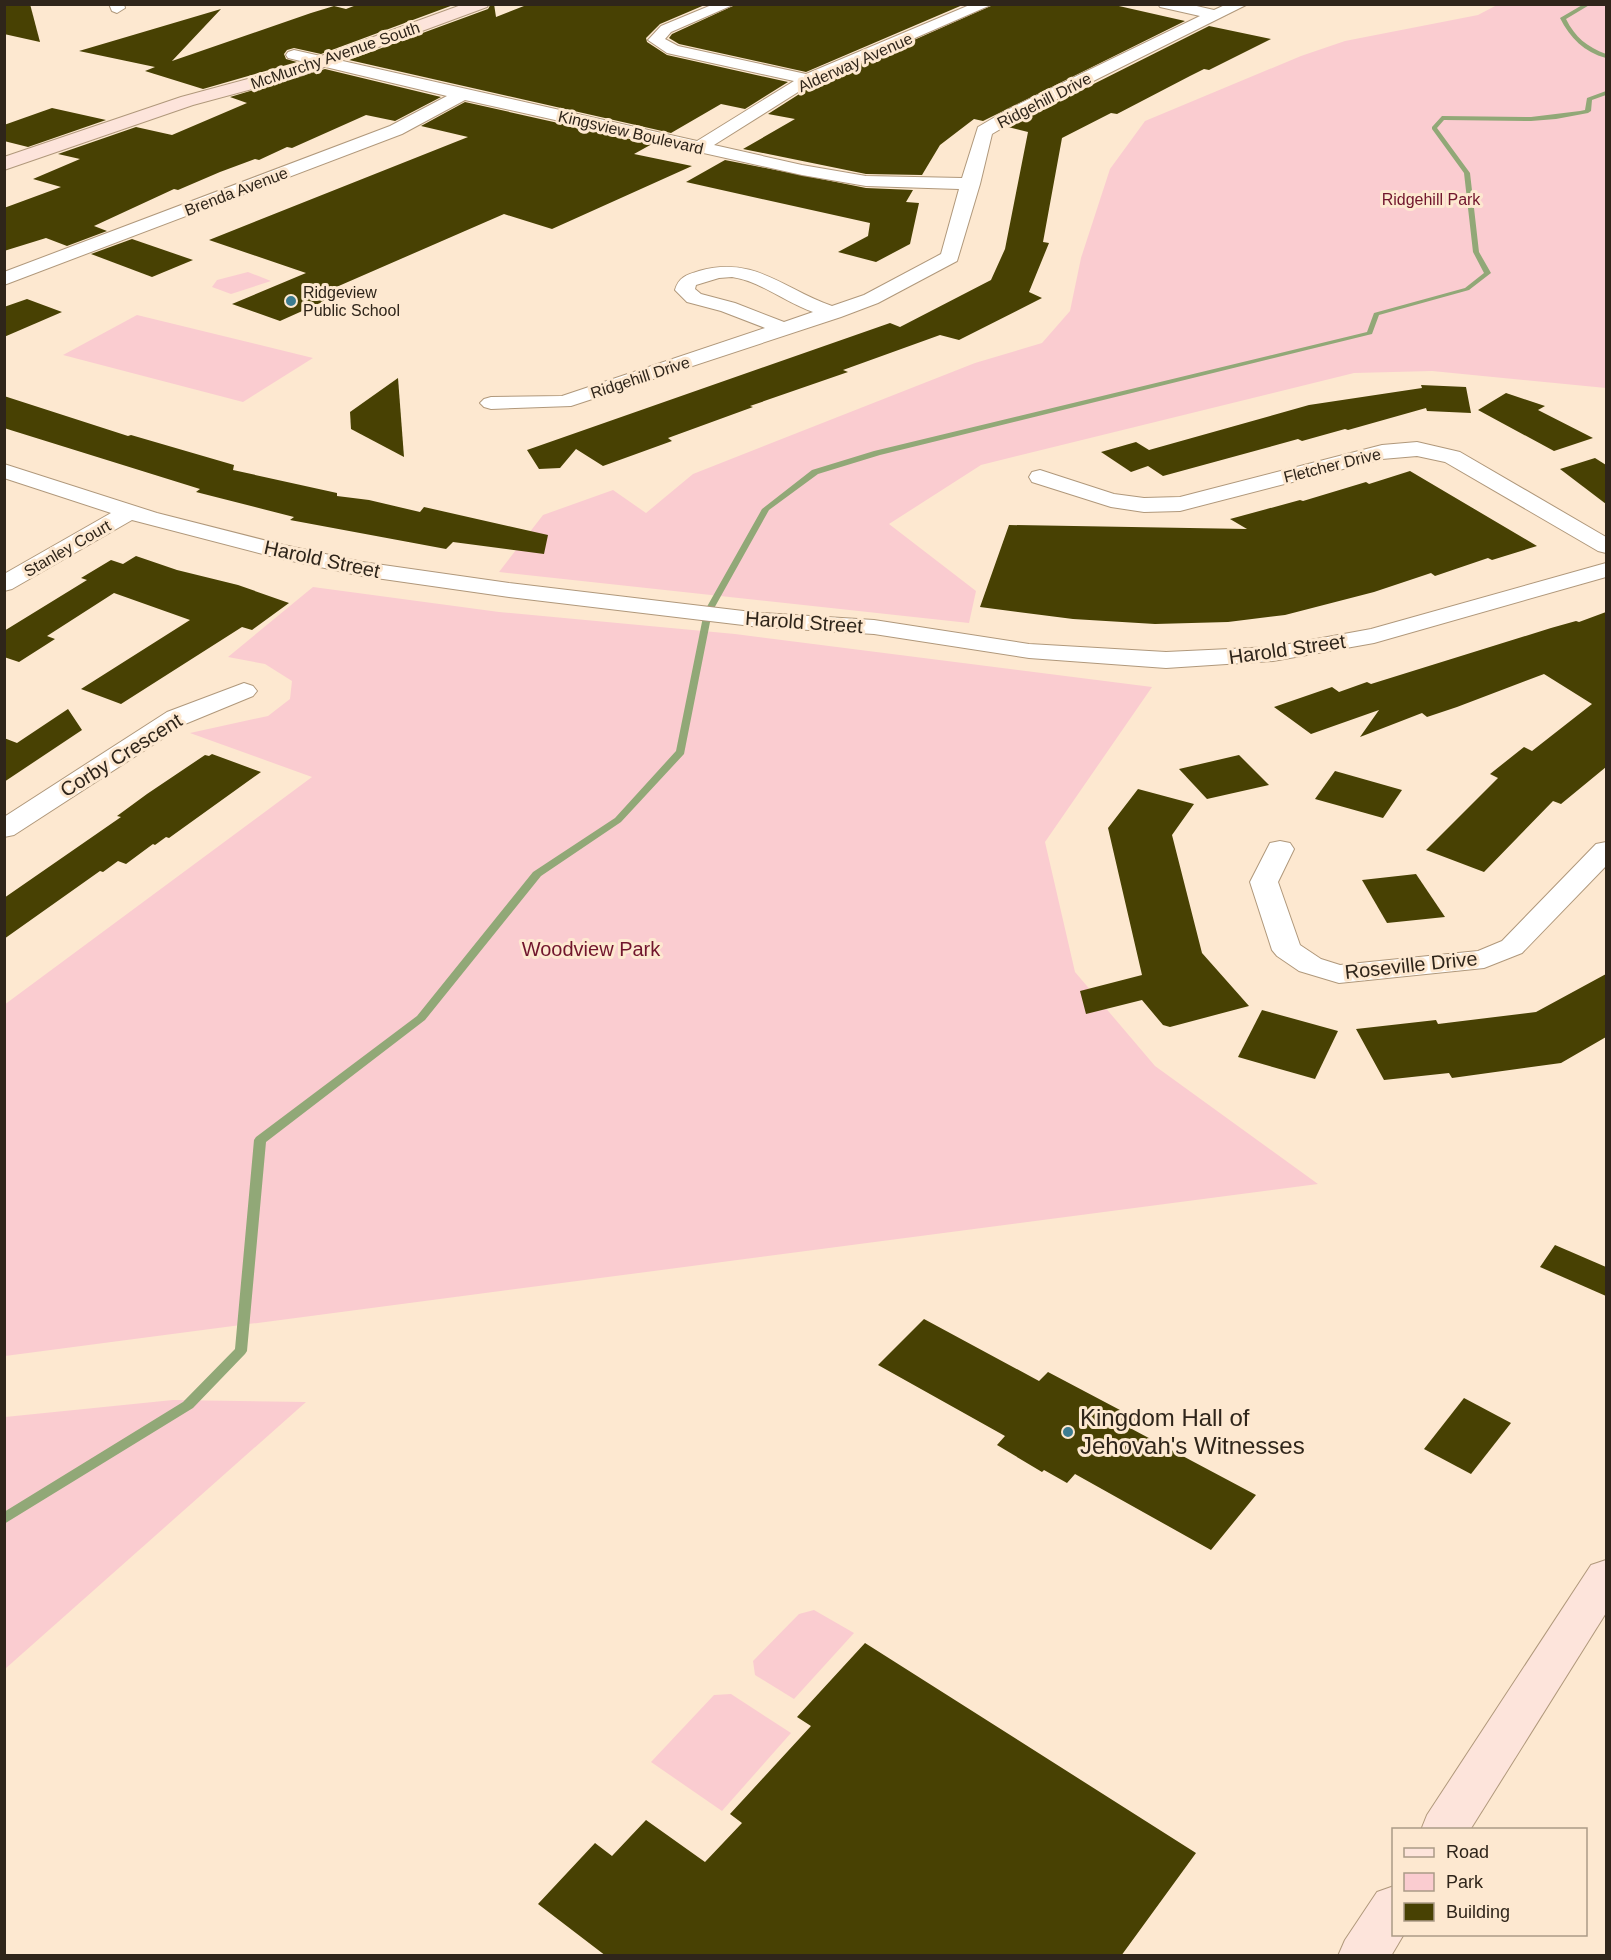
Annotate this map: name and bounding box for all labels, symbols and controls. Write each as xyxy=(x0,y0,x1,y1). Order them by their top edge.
street label: McMurchy Avenue South xyxy=(248,19,422,92)
street label: Alderway Avenue xyxy=(795,30,915,95)
street label: Ridgehill Drive xyxy=(994,69,1094,131)
street label: Kingsview Boulevard xyxy=(557,107,705,157)
street label: Brenda Avenue xyxy=(182,164,290,219)
park label: Ridgehill Park xyxy=(1382,191,1481,208)
place label: Ridgeview Public School xyxy=(303,284,400,319)
marker: Ridgeview Public School xyxy=(284,294,298,308)
street label: Ridgehill Drive xyxy=(588,353,692,401)
street label: Fletcher Drive xyxy=(1282,445,1383,486)
street label: Stanley Court xyxy=(21,517,114,580)
street label: Harold Street xyxy=(262,536,382,582)
street label: Harold Street xyxy=(744,607,864,637)
street label: Harold Street xyxy=(1227,630,1347,668)
street label: Corby Crescent xyxy=(56,709,186,801)
park label: Woodview Park xyxy=(522,938,661,960)
street label: Roseville Drive xyxy=(1344,947,1478,983)
place label: Kingdom Hall of Jehovah's Witnesses xyxy=(1080,1404,1305,1459)
marker: Kingdom Hall of Jehovah's Witnesses xyxy=(1061,1425,1075,1439)
legend xyxy=(1392,1828,1587,1936)
text: Road xyxy=(1446,1842,1489,1862)
text: Park xyxy=(1446,1872,1484,1892)
text: Building xyxy=(1446,1902,1510,1922)

